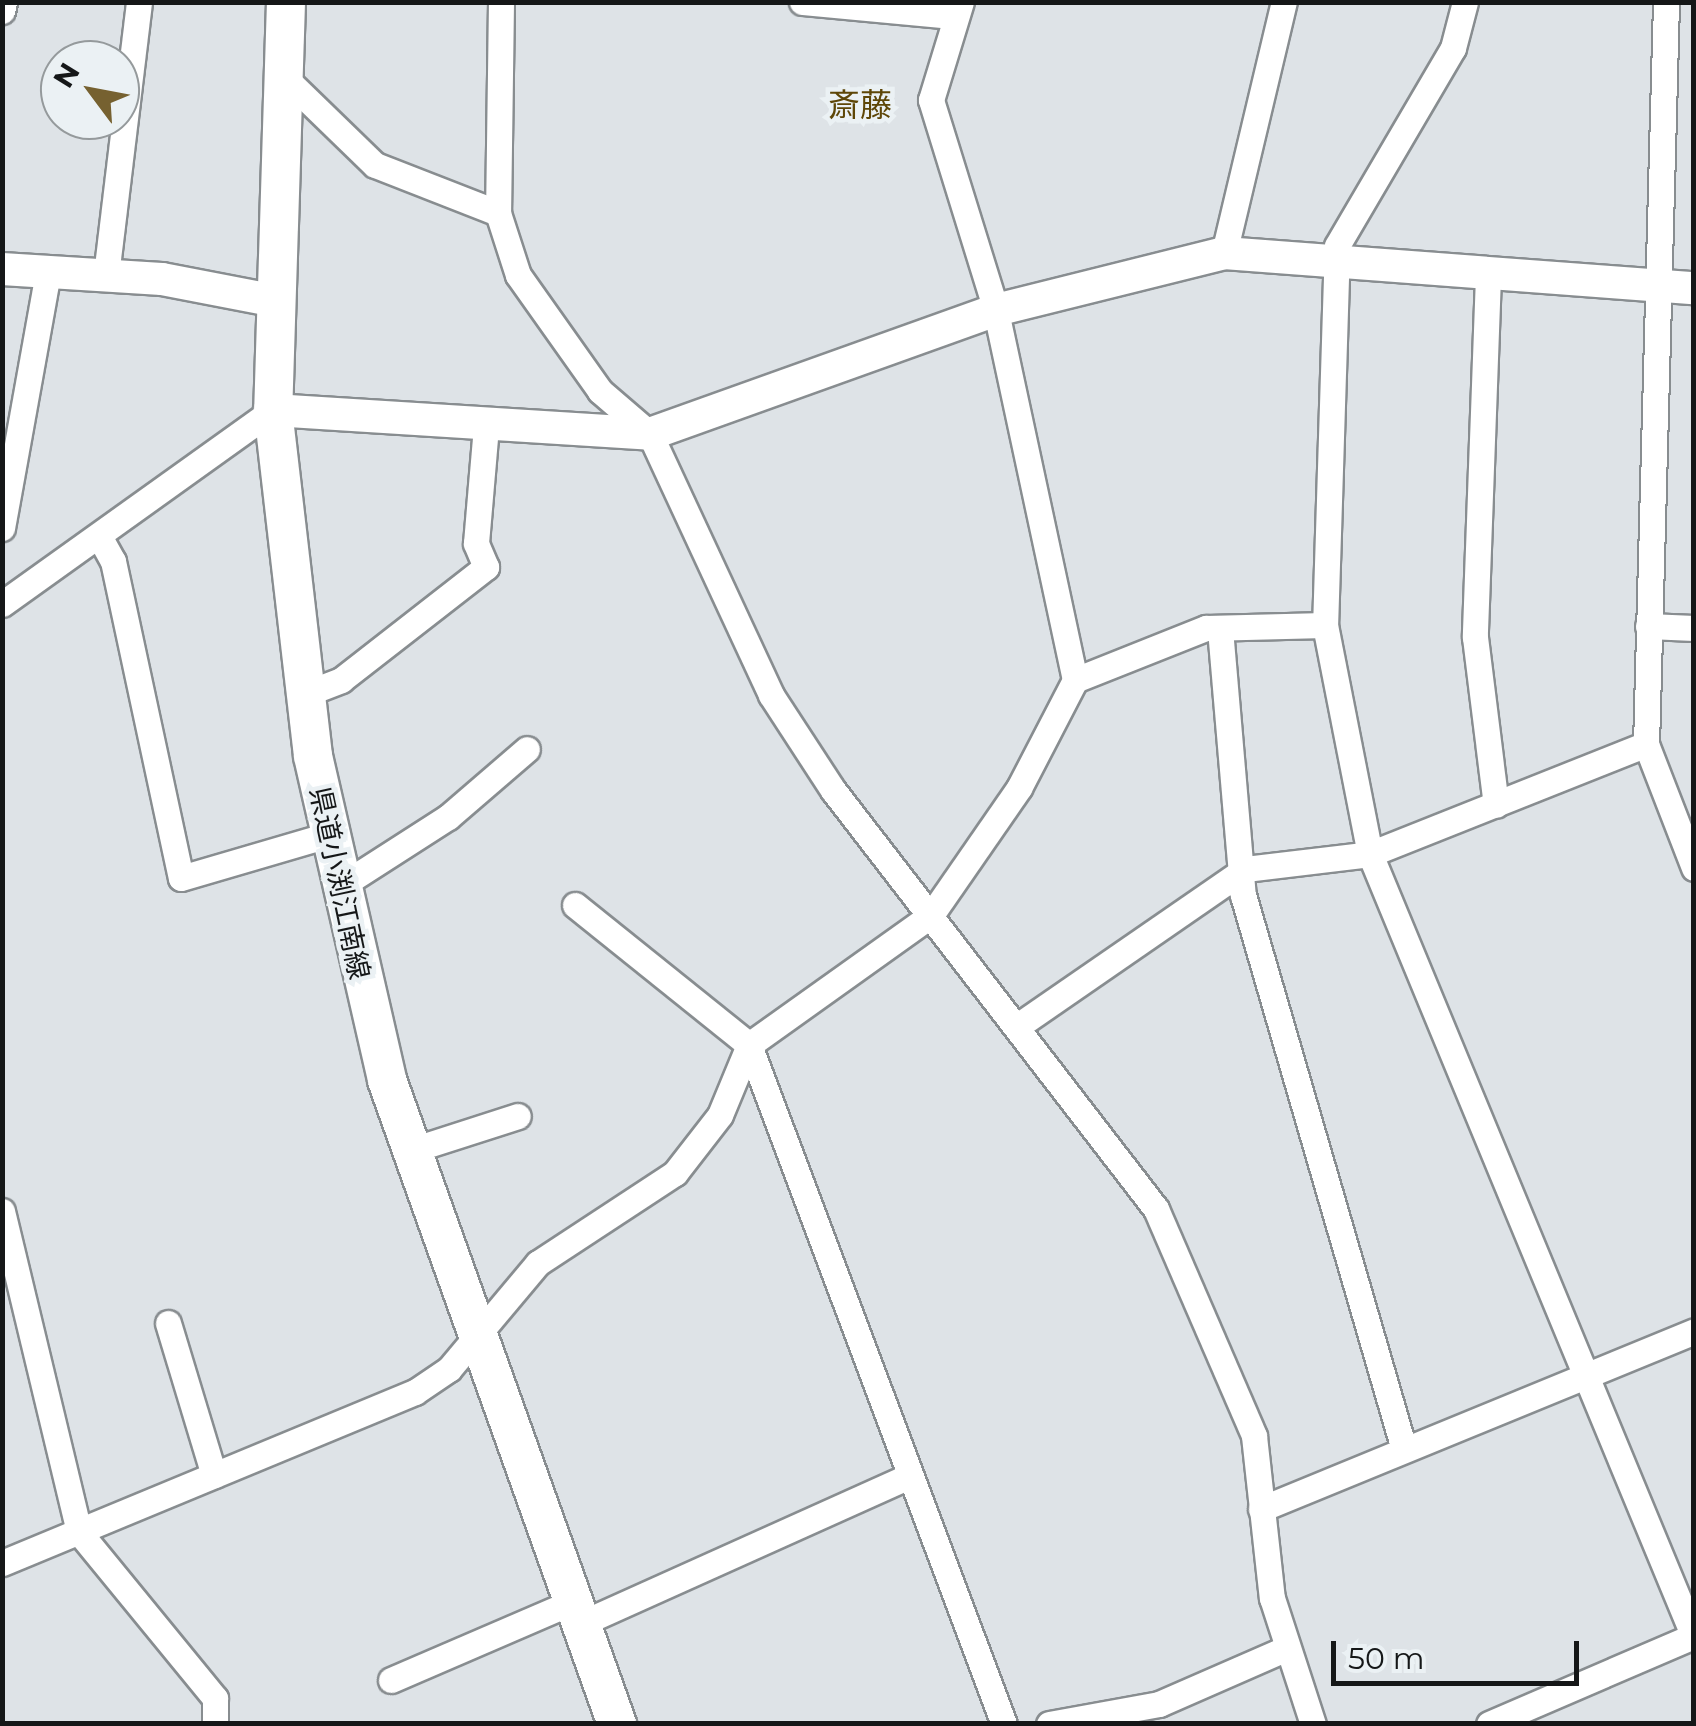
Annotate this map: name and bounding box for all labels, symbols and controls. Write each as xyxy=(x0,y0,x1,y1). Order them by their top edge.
north arrow xyxy=(40,40,140,140)
text: N xyxy=(46,57,87,94)
district label: 斎藤 xyxy=(828,86,892,124)
street label: 県道小渕江南線 xyxy=(303,784,377,982)
scale bar xyxy=(1336,1621,1584,1683)
text: 50 m xyxy=(1348,1640,1425,1677)

